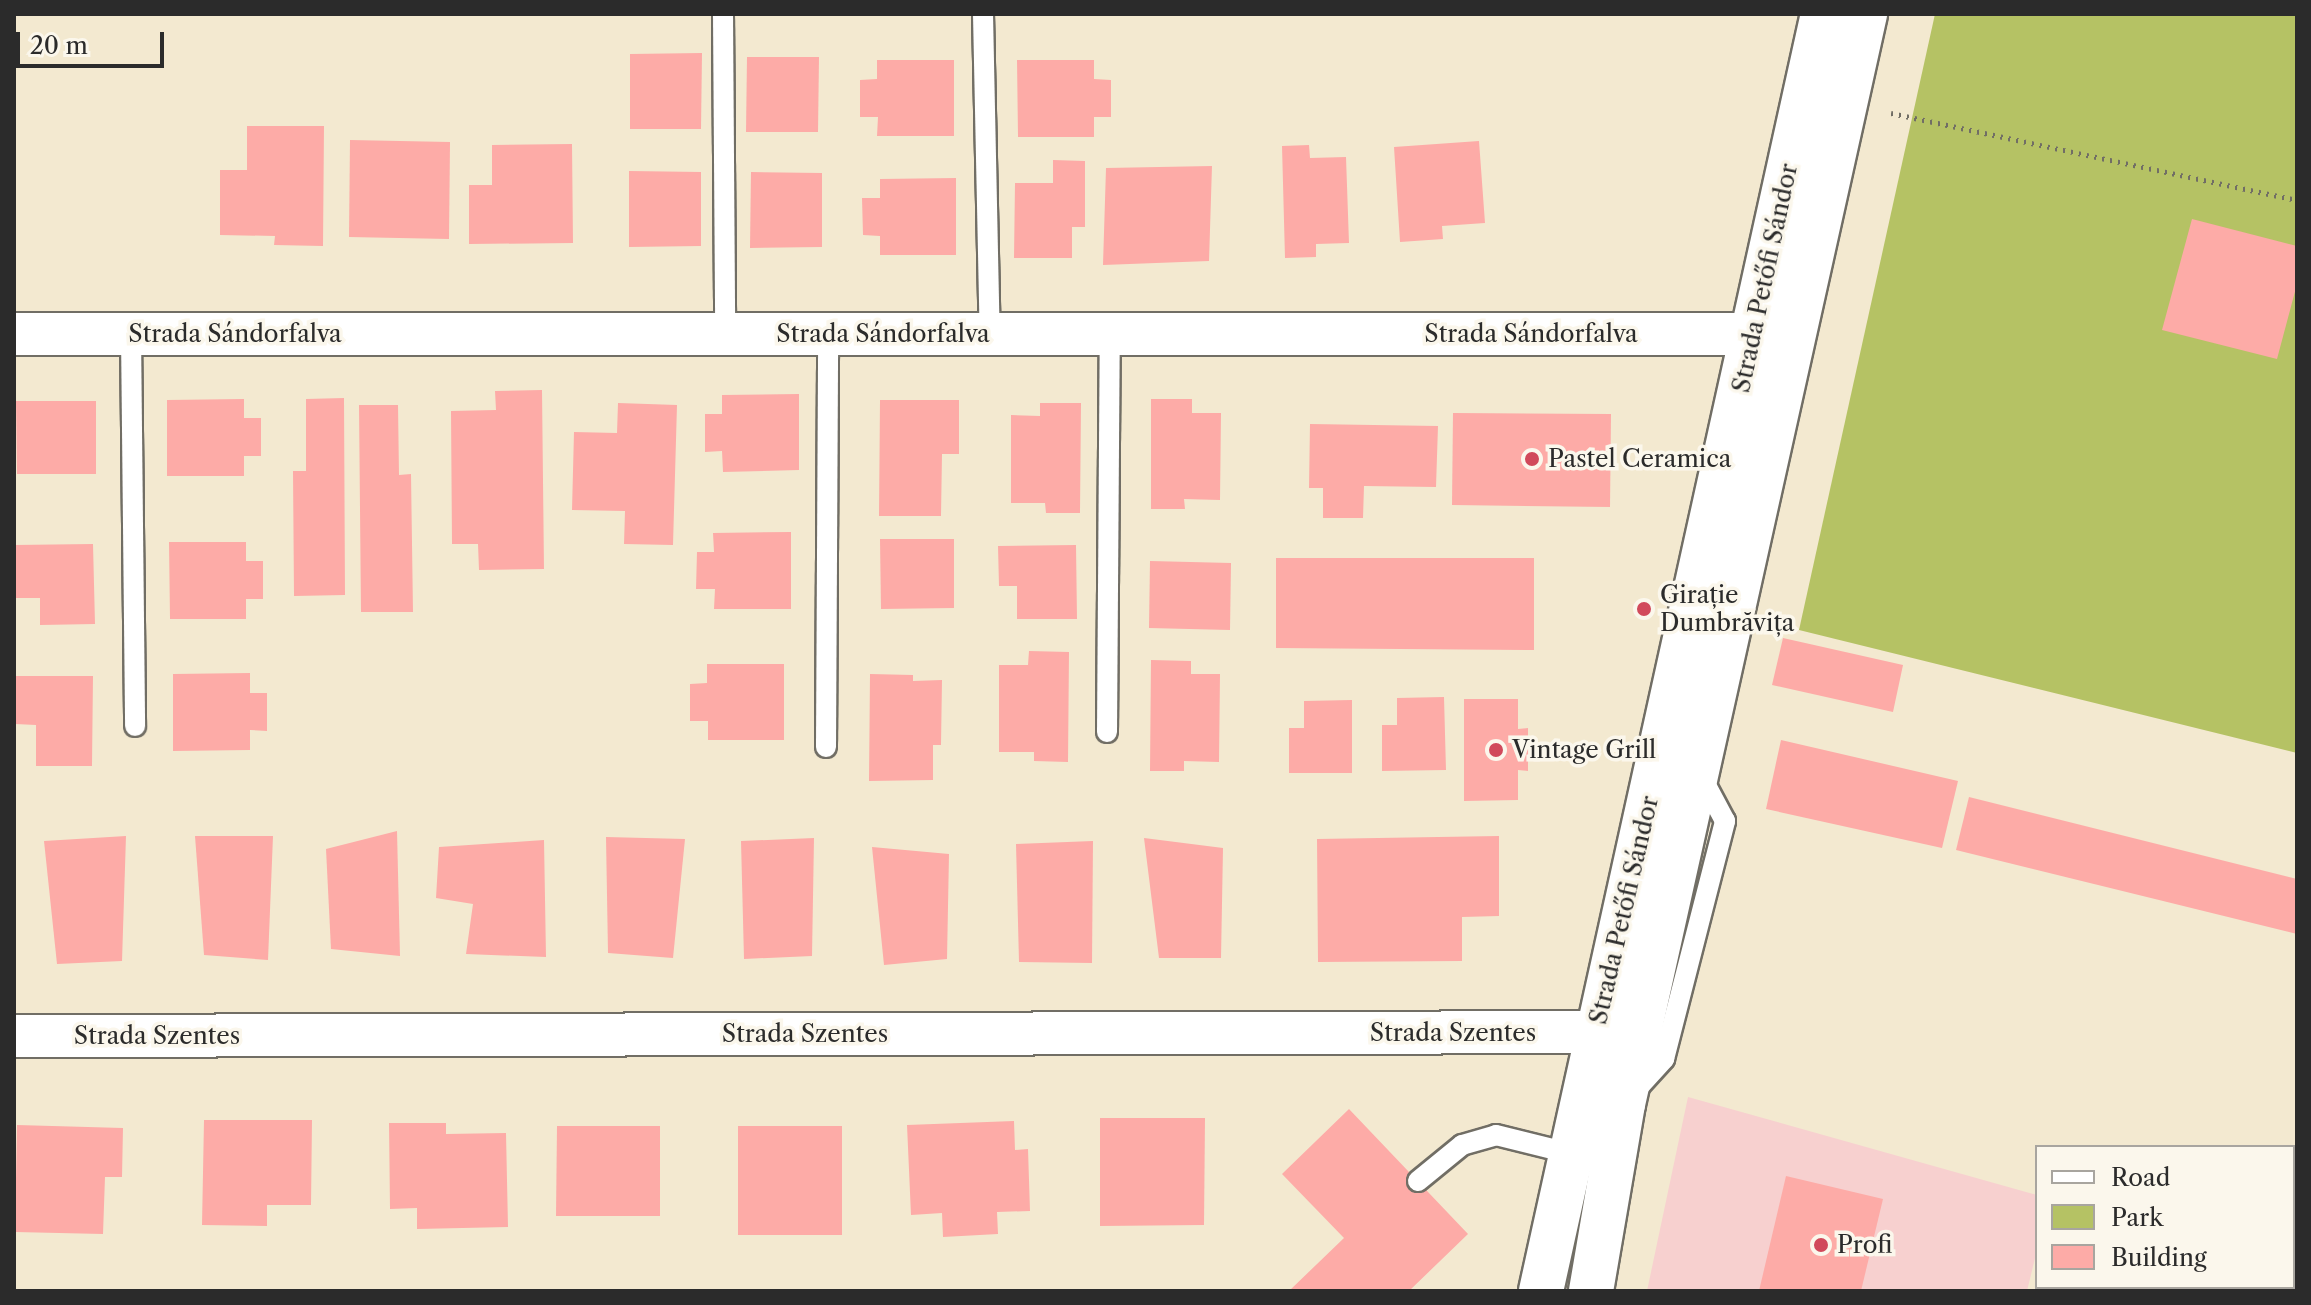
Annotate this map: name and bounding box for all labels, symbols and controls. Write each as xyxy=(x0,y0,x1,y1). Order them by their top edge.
scale bar xyxy=(20,16,168,66)
text: 20 m xyxy=(30,31,88,60)
street label: Strada Petőfi Sándor xyxy=(1727,161,1803,395)
street label: Strada Sándorfalva xyxy=(128,320,342,348)
street label: Strada Sándorfalva xyxy=(776,320,990,348)
street label: Strada Sándorfalva xyxy=(1424,320,1638,348)
place label: Pastel Ceramica xyxy=(1548,445,1731,473)
marker: Pastel Ceramica xyxy=(1523,450,1541,468)
place label: Girație Dumbrăvița xyxy=(1660,581,1795,637)
marker: Girație Dumbrăvița xyxy=(1635,600,1653,618)
place label: Vintage Grill xyxy=(1512,736,1656,764)
marker: Vintage Grill xyxy=(1487,741,1505,759)
street label: Strada Petőfi Sándor xyxy=(1584,793,1664,1027)
street label: Strada Szentes xyxy=(1370,1019,1536,1047)
street label: Strada Szentes xyxy=(722,1020,888,1048)
street label: Strada Szentes xyxy=(74,1022,240,1050)
legend xyxy=(2035,1145,2295,1289)
text: Road xyxy=(2111,1163,2170,1192)
text: Park xyxy=(2111,1203,2163,1232)
place label: Profi xyxy=(1837,1231,1892,1259)
marker: Profi xyxy=(1812,1236,1830,1254)
text: Building xyxy=(2111,1243,2207,1272)

